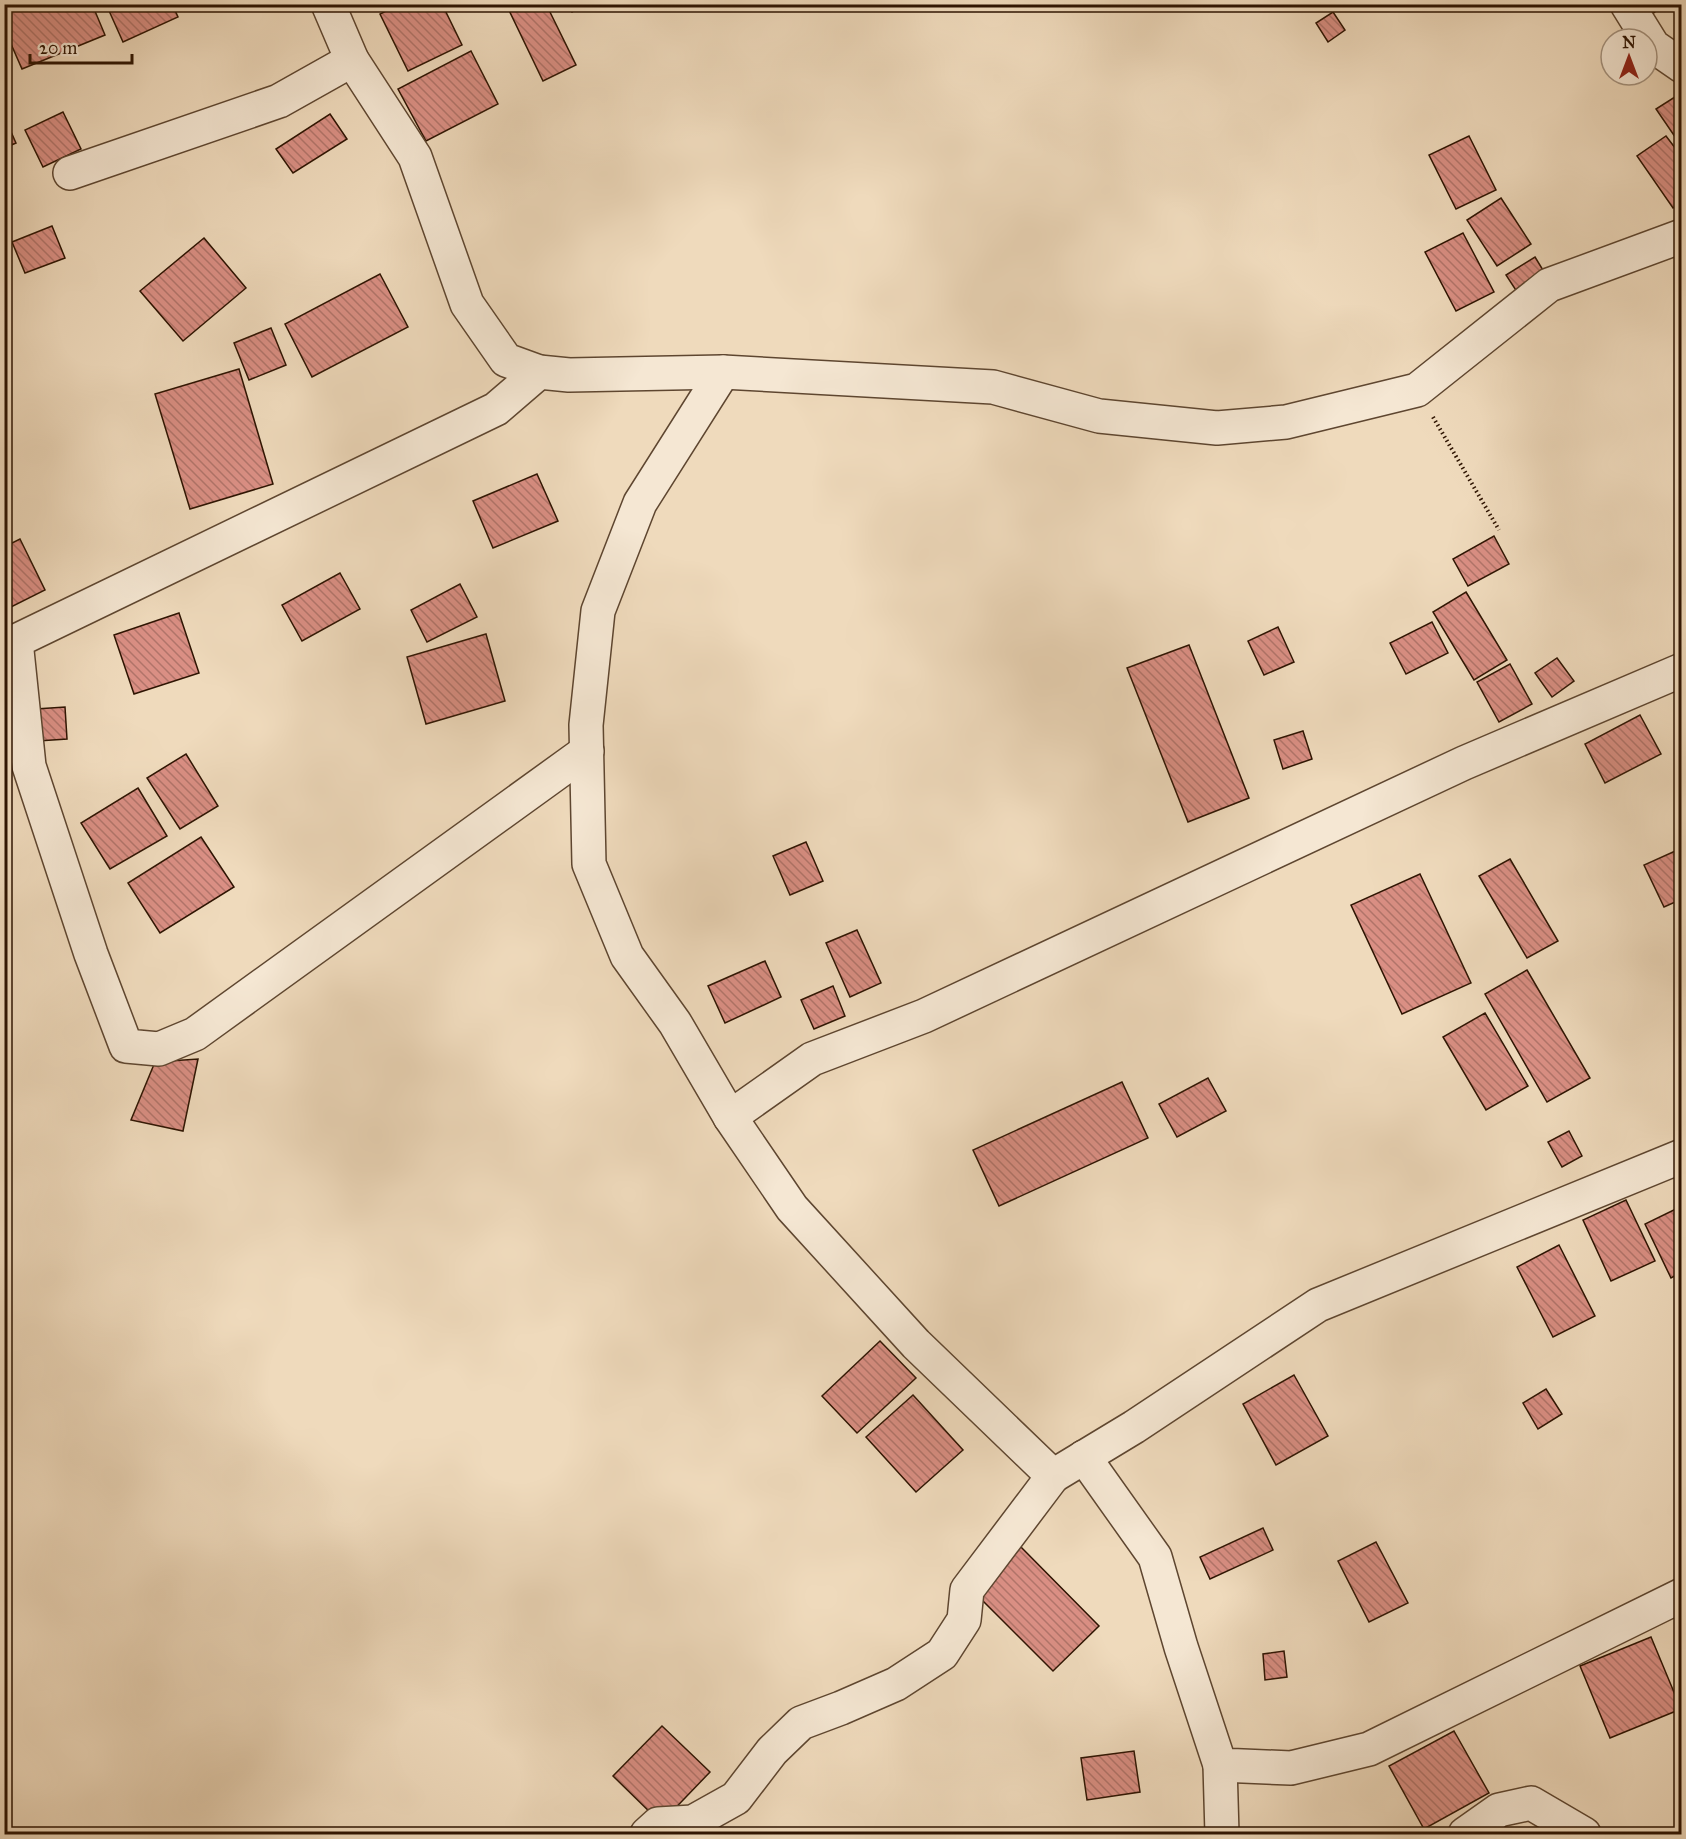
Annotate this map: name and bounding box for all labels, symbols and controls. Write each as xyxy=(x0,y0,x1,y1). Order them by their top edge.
scale bar xyxy=(30,27,132,65)
north arrow xyxy=(1599,27,1659,87)
text: N xyxy=(1622,33,1636,52)
text: 20 m xyxy=(39,37,77,59)

